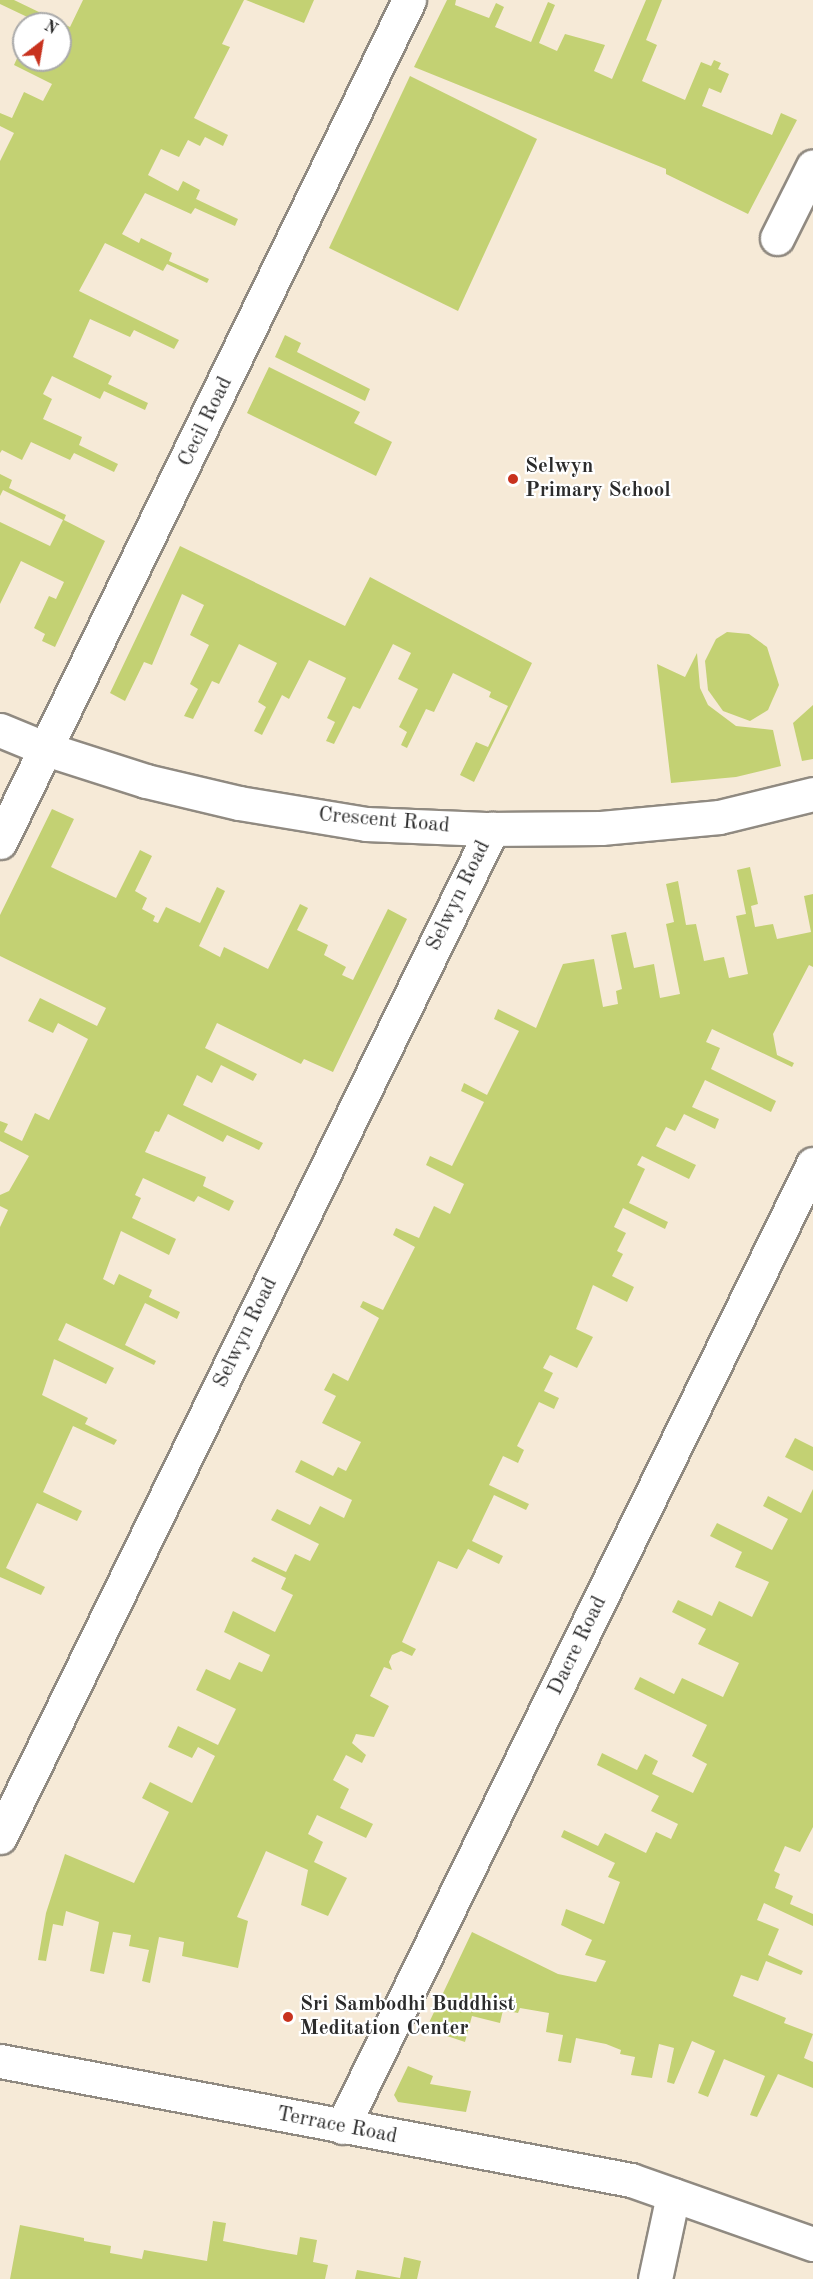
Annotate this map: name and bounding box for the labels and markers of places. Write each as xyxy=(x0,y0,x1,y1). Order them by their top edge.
place label: Selwyn Primary School xyxy=(525,454,671,504)
marker: Selwyn Primary School xyxy=(506,472,520,486)
place label: Sri Sambodhi Buddhist Meditation Center xyxy=(300,1992,515,2042)
marker: Sri Sambodhi Buddhist Meditation Center xyxy=(281,2010,295,2024)

